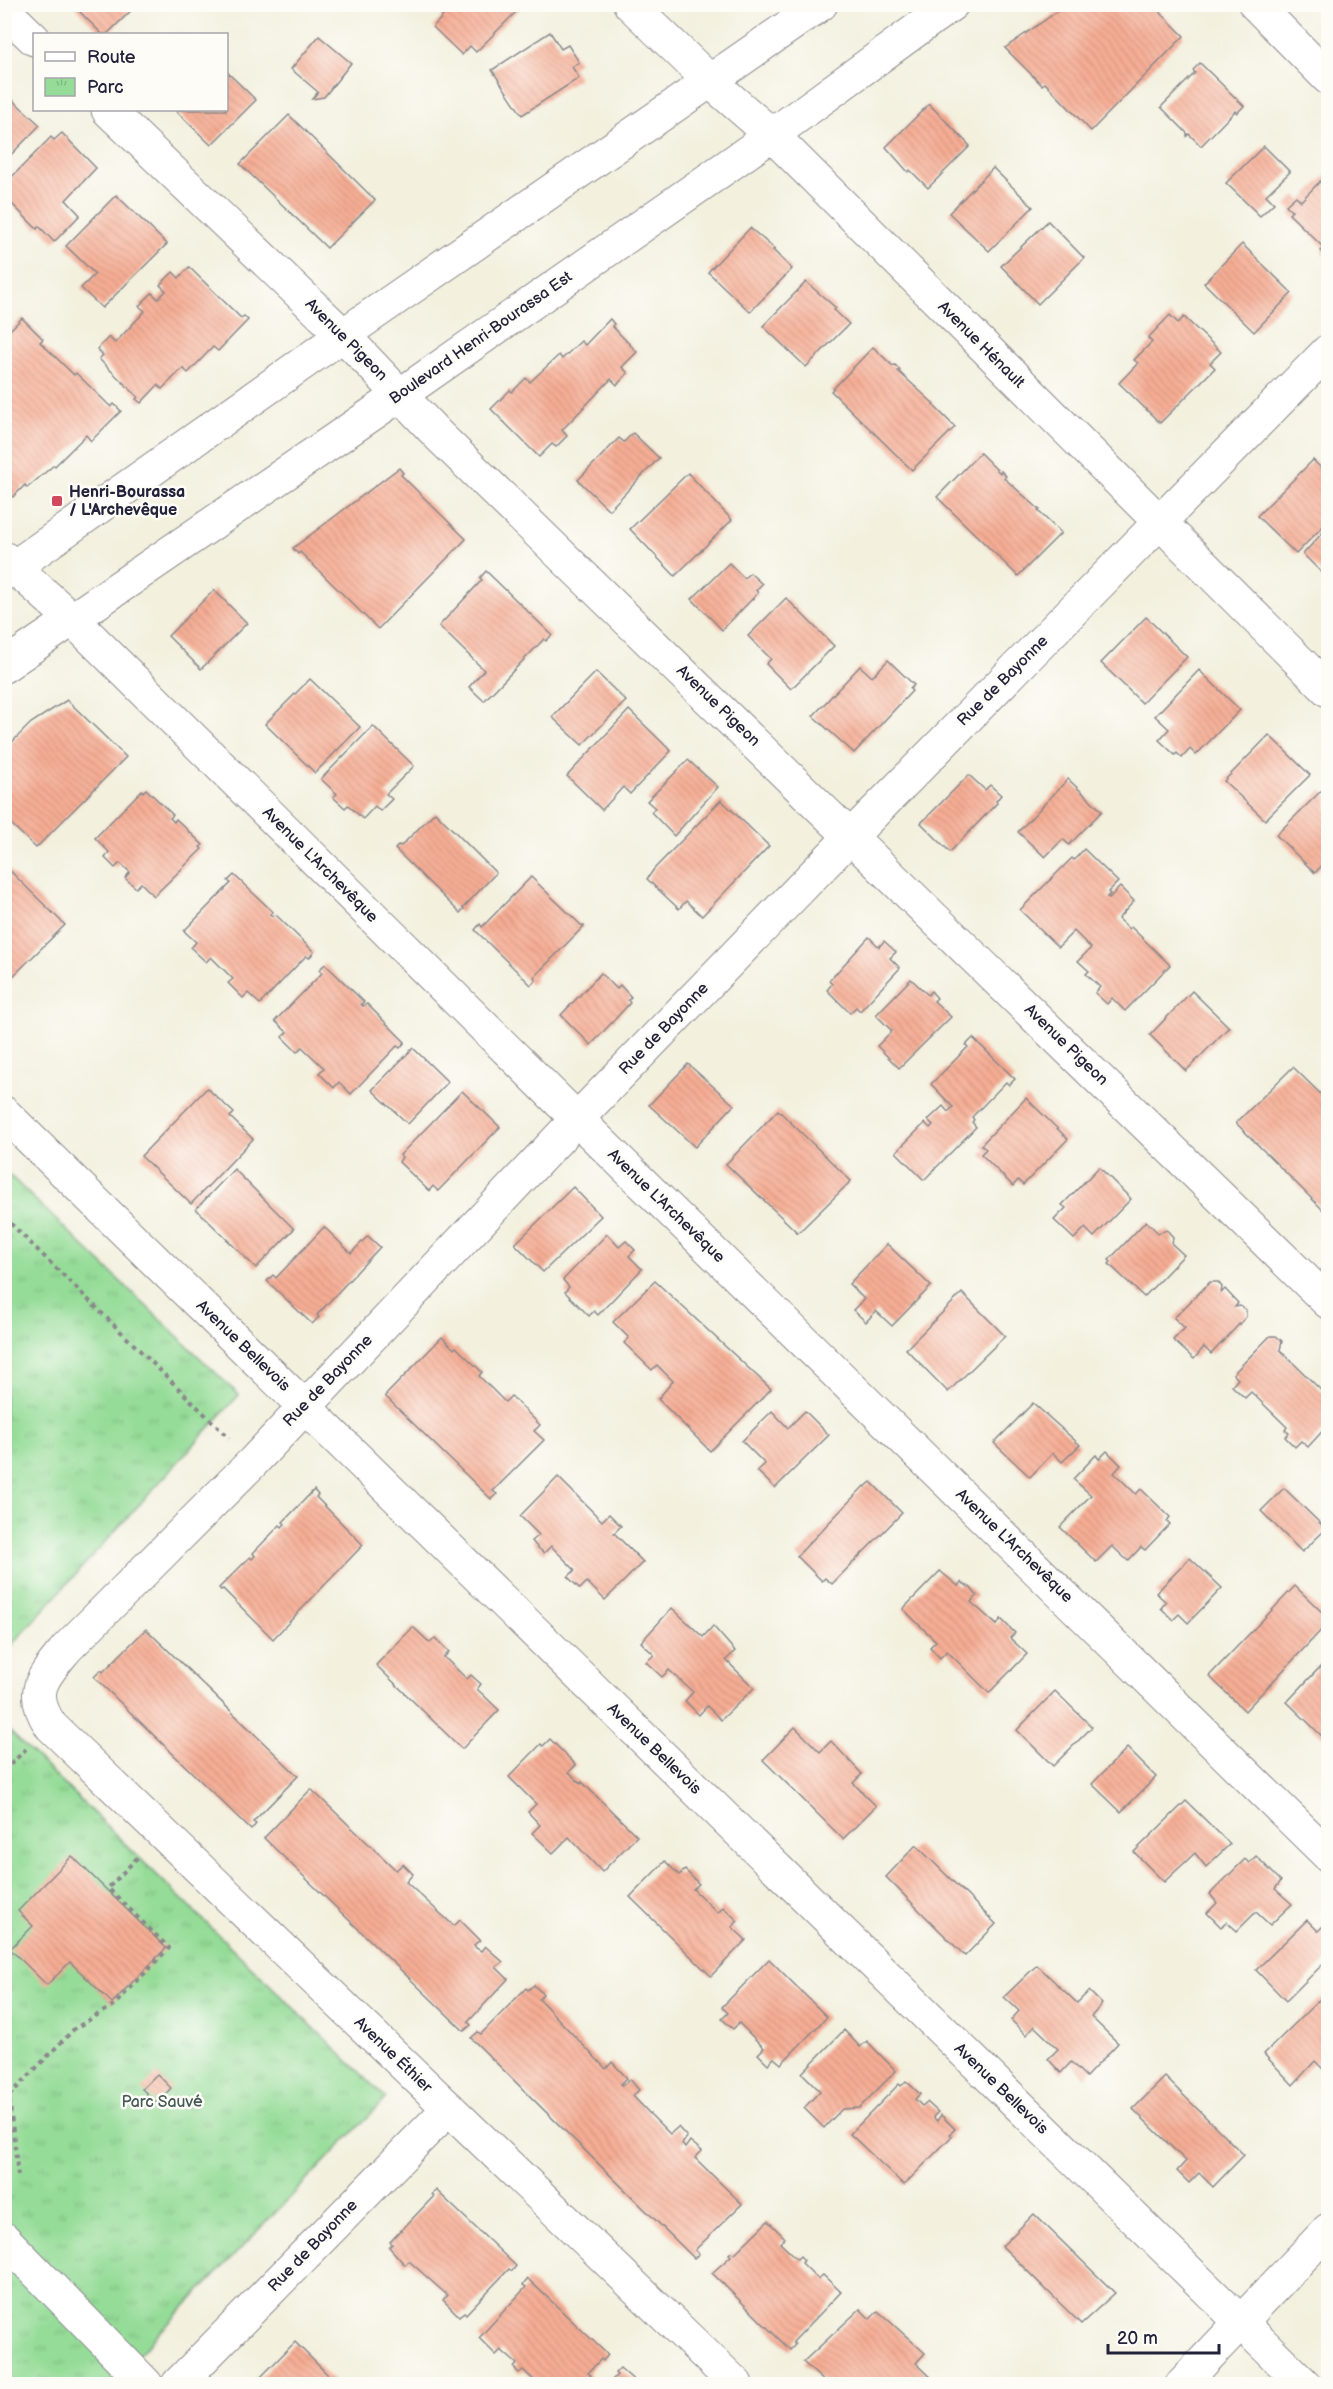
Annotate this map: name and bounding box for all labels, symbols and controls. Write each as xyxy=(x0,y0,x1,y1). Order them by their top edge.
legend xyxy=(33,33,228,111)
text: Route xyxy=(87,47,136,68)
text: Parc xyxy=(87,77,124,98)
street label: Boulevard Henri-Bourassa Est xyxy=(386,267,576,408)
street label: Avenue Pigeon xyxy=(301,295,391,385)
street label: Avenue Hénault xyxy=(934,298,1028,392)
place label: Henri-Bourassa / L'Archevêque xyxy=(69,483,185,520)
marker: Henri-Bourassa / L'Archevêque xyxy=(50,494,64,508)
street label: Rue de Bayonne xyxy=(954,631,1053,730)
street label: Avenue Pigeon xyxy=(672,661,764,751)
street label: Avenue L'Archevêque xyxy=(258,803,382,927)
street label: Rue de Bayonne xyxy=(615,979,713,1079)
street label: Avenue Pigeon xyxy=(1020,1000,1112,1090)
street label: Avenue L'Archevêque xyxy=(603,1145,729,1267)
street label: Avenue Bellevois xyxy=(192,1296,294,1396)
street label: Rue de Bayonne xyxy=(279,1331,377,1431)
street label: Avenue L'Archevêque xyxy=(951,1485,1077,1607)
street label: Avenue Bellevois xyxy=(603,1699,705,1799)
street label: Avenue Éthier xyxy=(350,2012,437,2097)
street label: Avenue Bellevois xyxy=(950,2039,1052,2139)
park label: Parc Sauvé xyxy=(121,2093,203,2112)
street label: Rue de Bayonne xyxy=(264,2196,362,2296)
scale bar xyxy=(1108,2317,1219,2355)
text: 20 m xyxy=(1117,2328,1158,2349)

